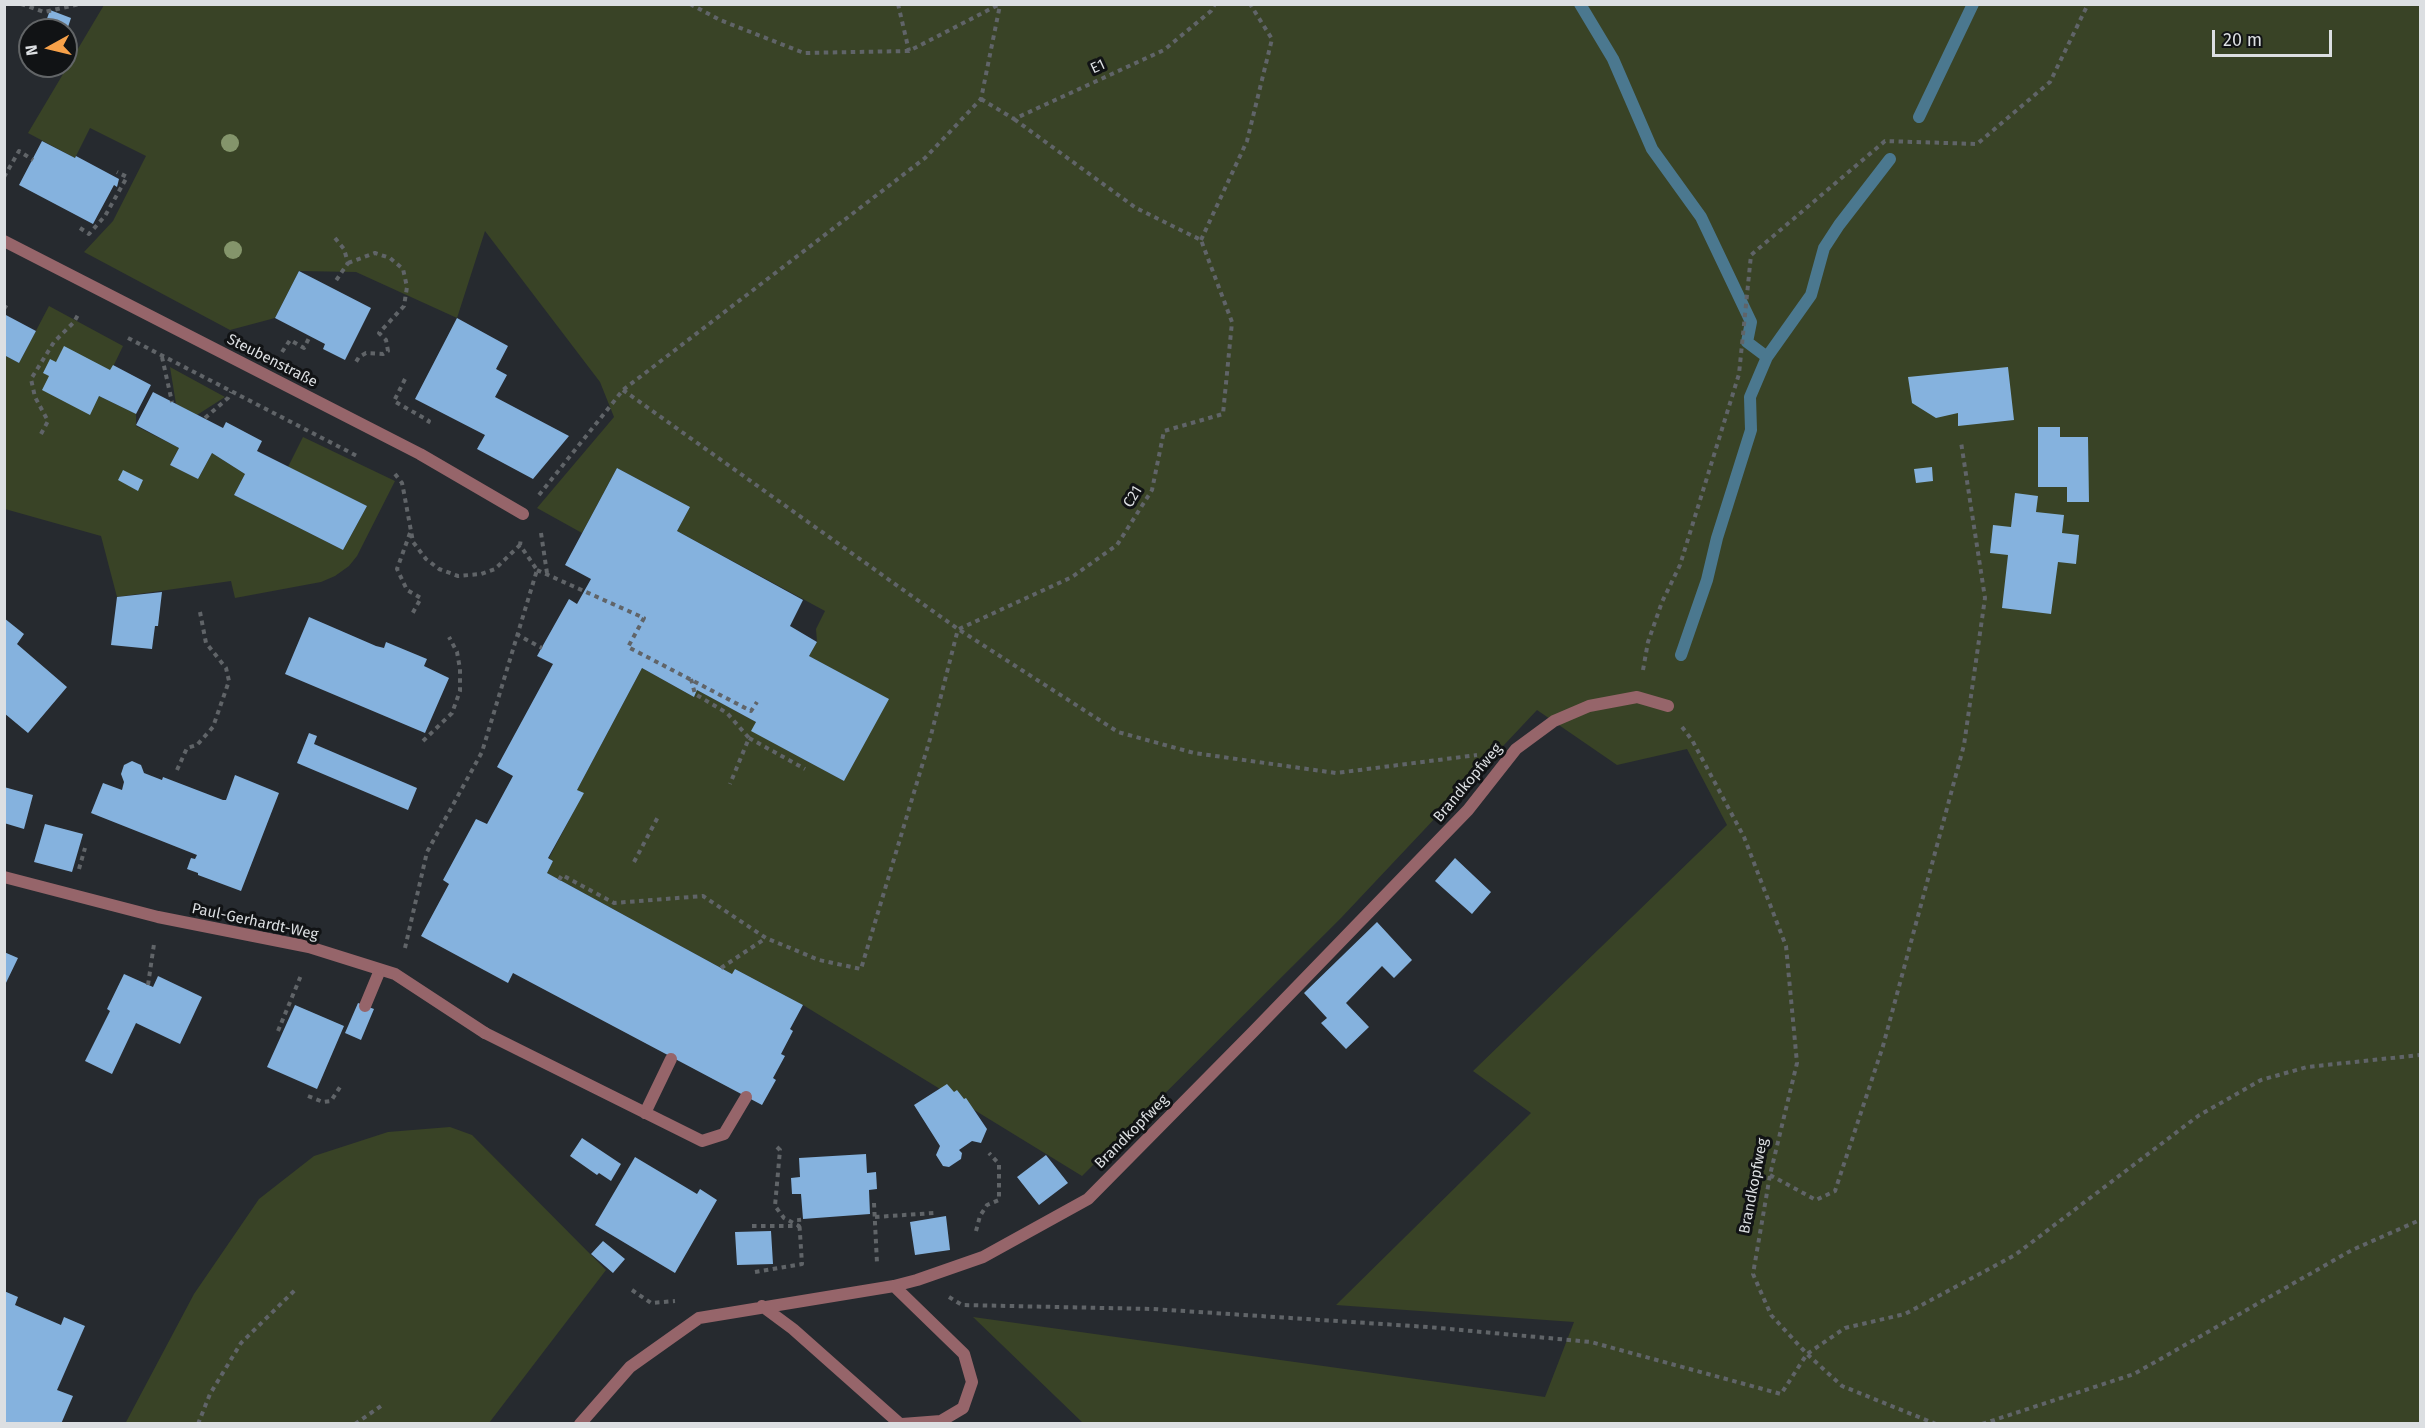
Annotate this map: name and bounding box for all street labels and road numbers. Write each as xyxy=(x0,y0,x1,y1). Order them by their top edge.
street label: E1 xyxy=(1088,56,1108,78)
street label: Steubenstraße xyxy=(224,330,320,392)
street label: C21 xyxy=(1120,483,1146,511)
street label: Brandkopfweg xyxy=(1430,740,1506,826)
street label: Paul-Gerhardt-Weg xyxy=(190,900,320,944)
street label: Brandkopfweg xyxy=(1091,1091,1173,1173)
street label: Brandkopfweg xyxy=(1736,1137,1772,1235)

